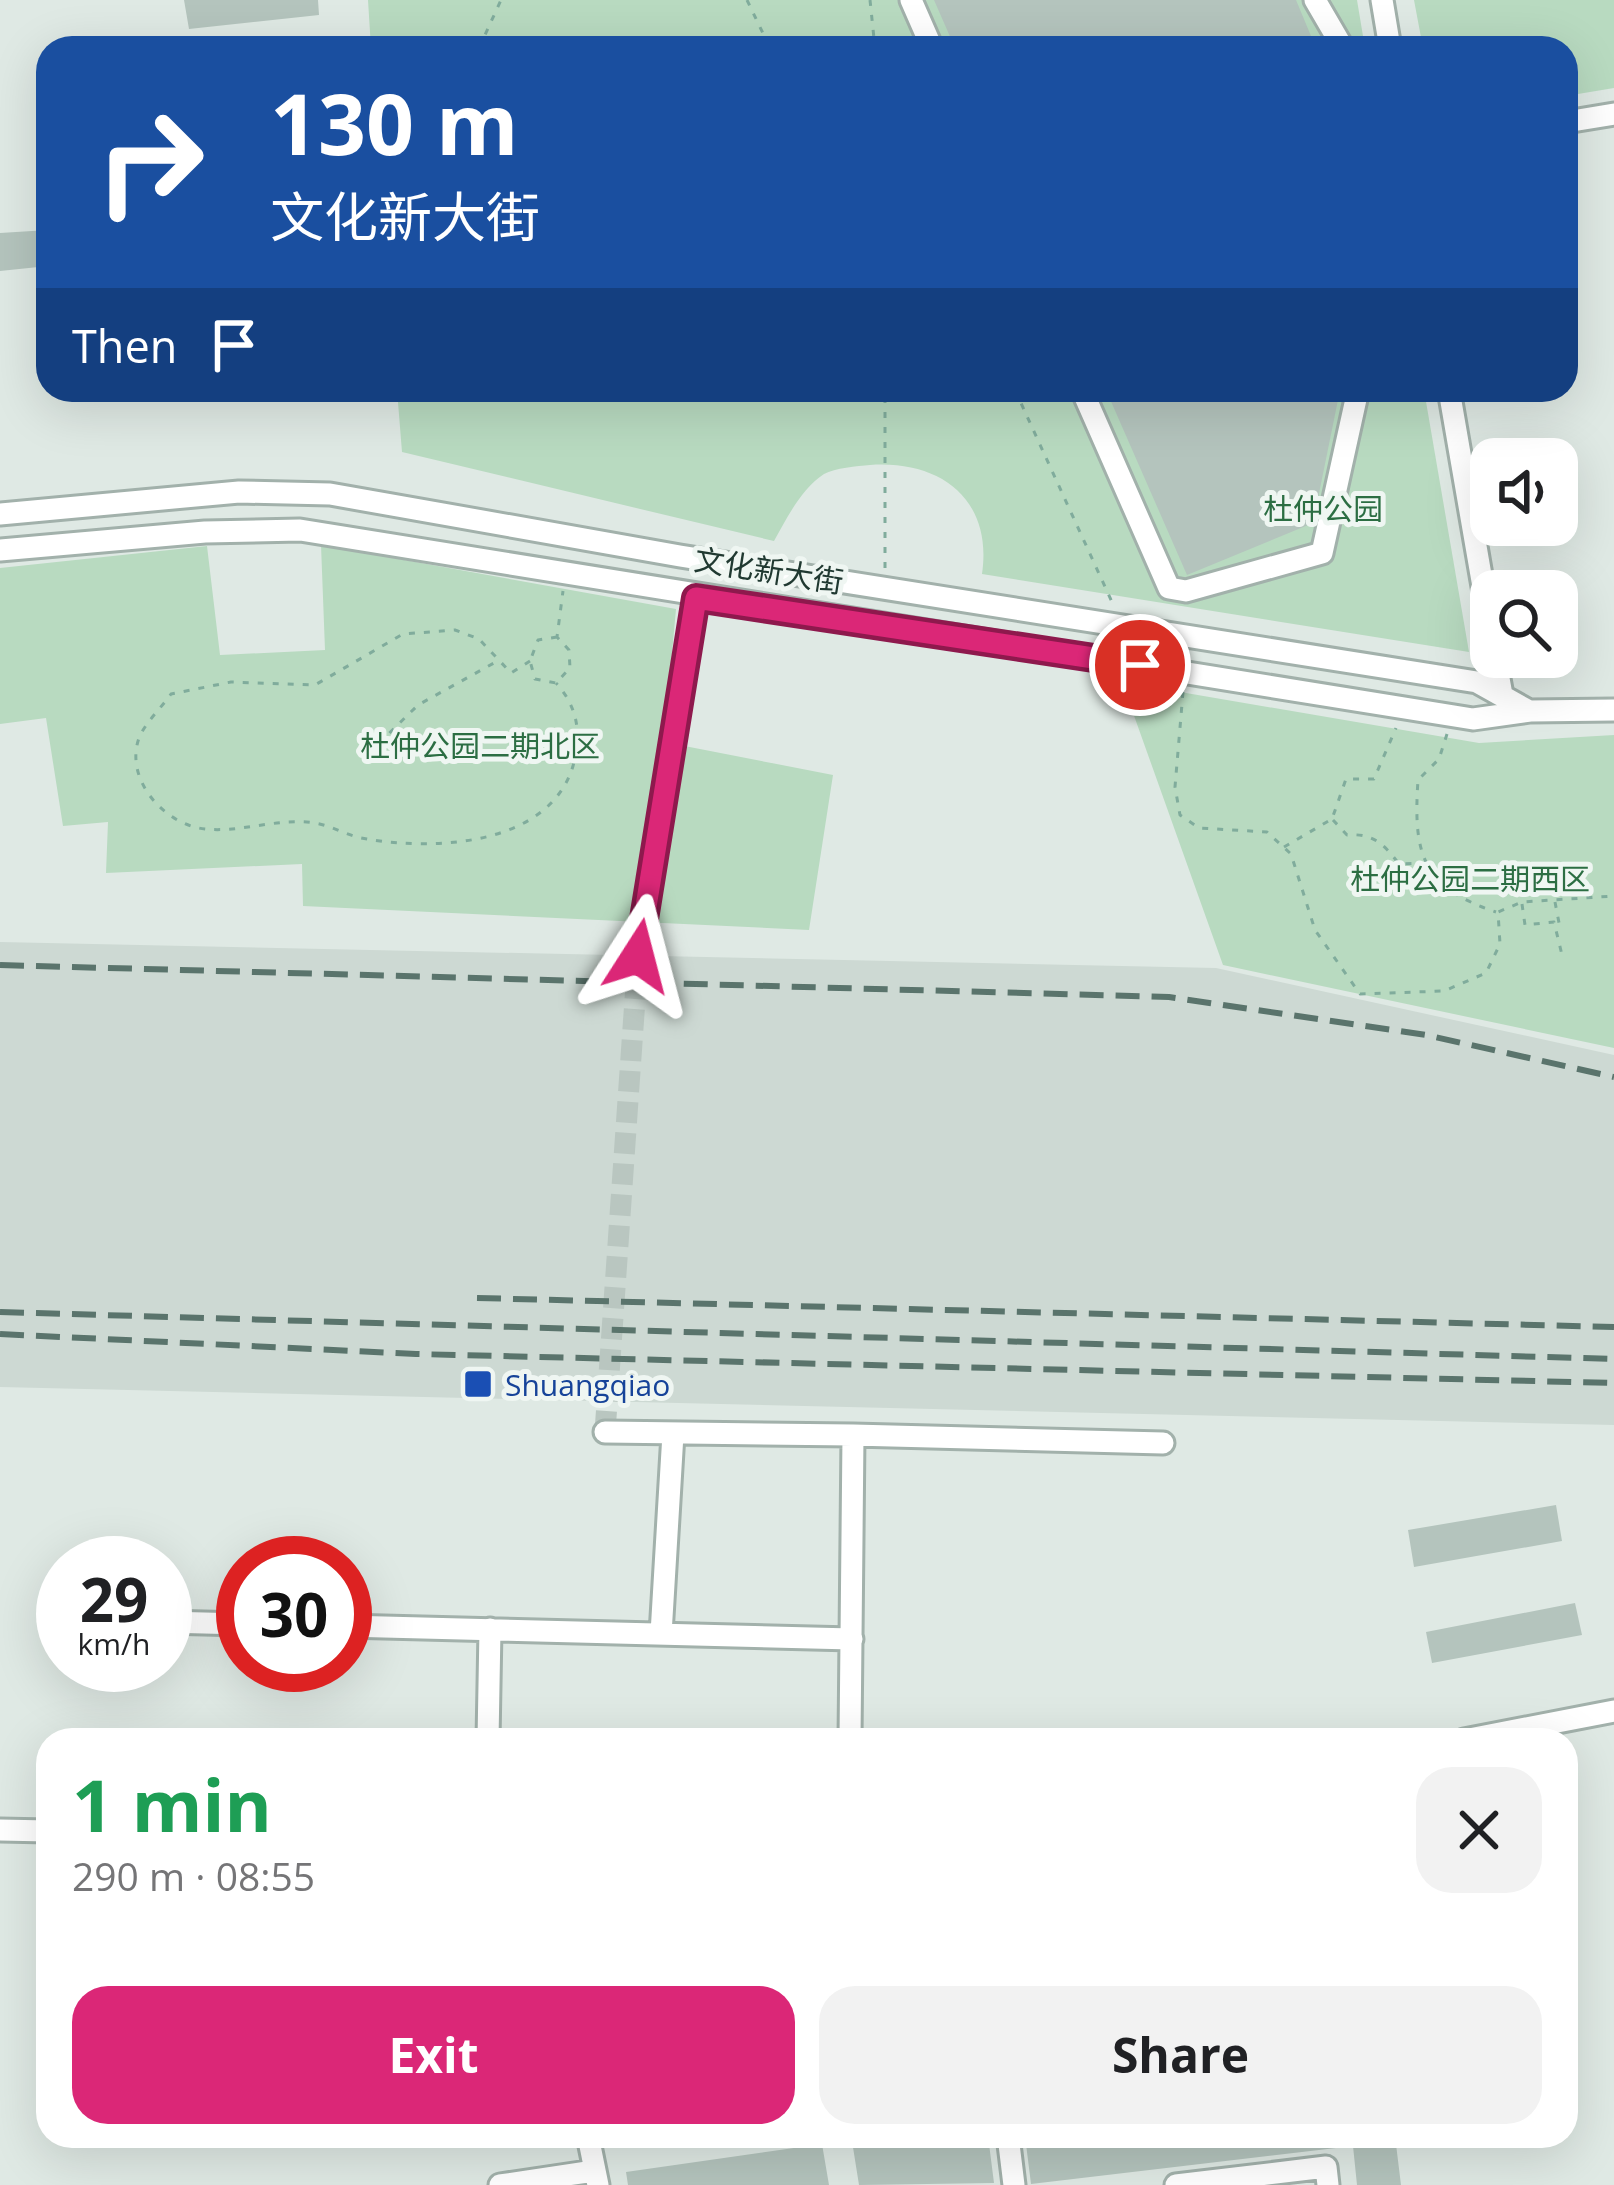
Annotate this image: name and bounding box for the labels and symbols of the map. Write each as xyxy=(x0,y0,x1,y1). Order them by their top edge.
park label: 杜仲公园 xyxy=(1263,488,1383,529)
street label: 文化新大街 xyxy=(692,538,846,602)
pin xyxy=(1089,614,1191,716)
park label: 杜仲公园二期北区 xyxy=(360,725,600,766)
park label: 杜仲公园二期西区 xyxy=(1350,858,1590,899)
position arrow xyxy=(575,893,701,1019)
place label: Shuangqiao xyxy=(505,1364,670,1405)
marker: Shuangqiao xyxy=(462,1368,494,1400)
speed limit sign: 30 xyxy=(216,1536,372,1692)

